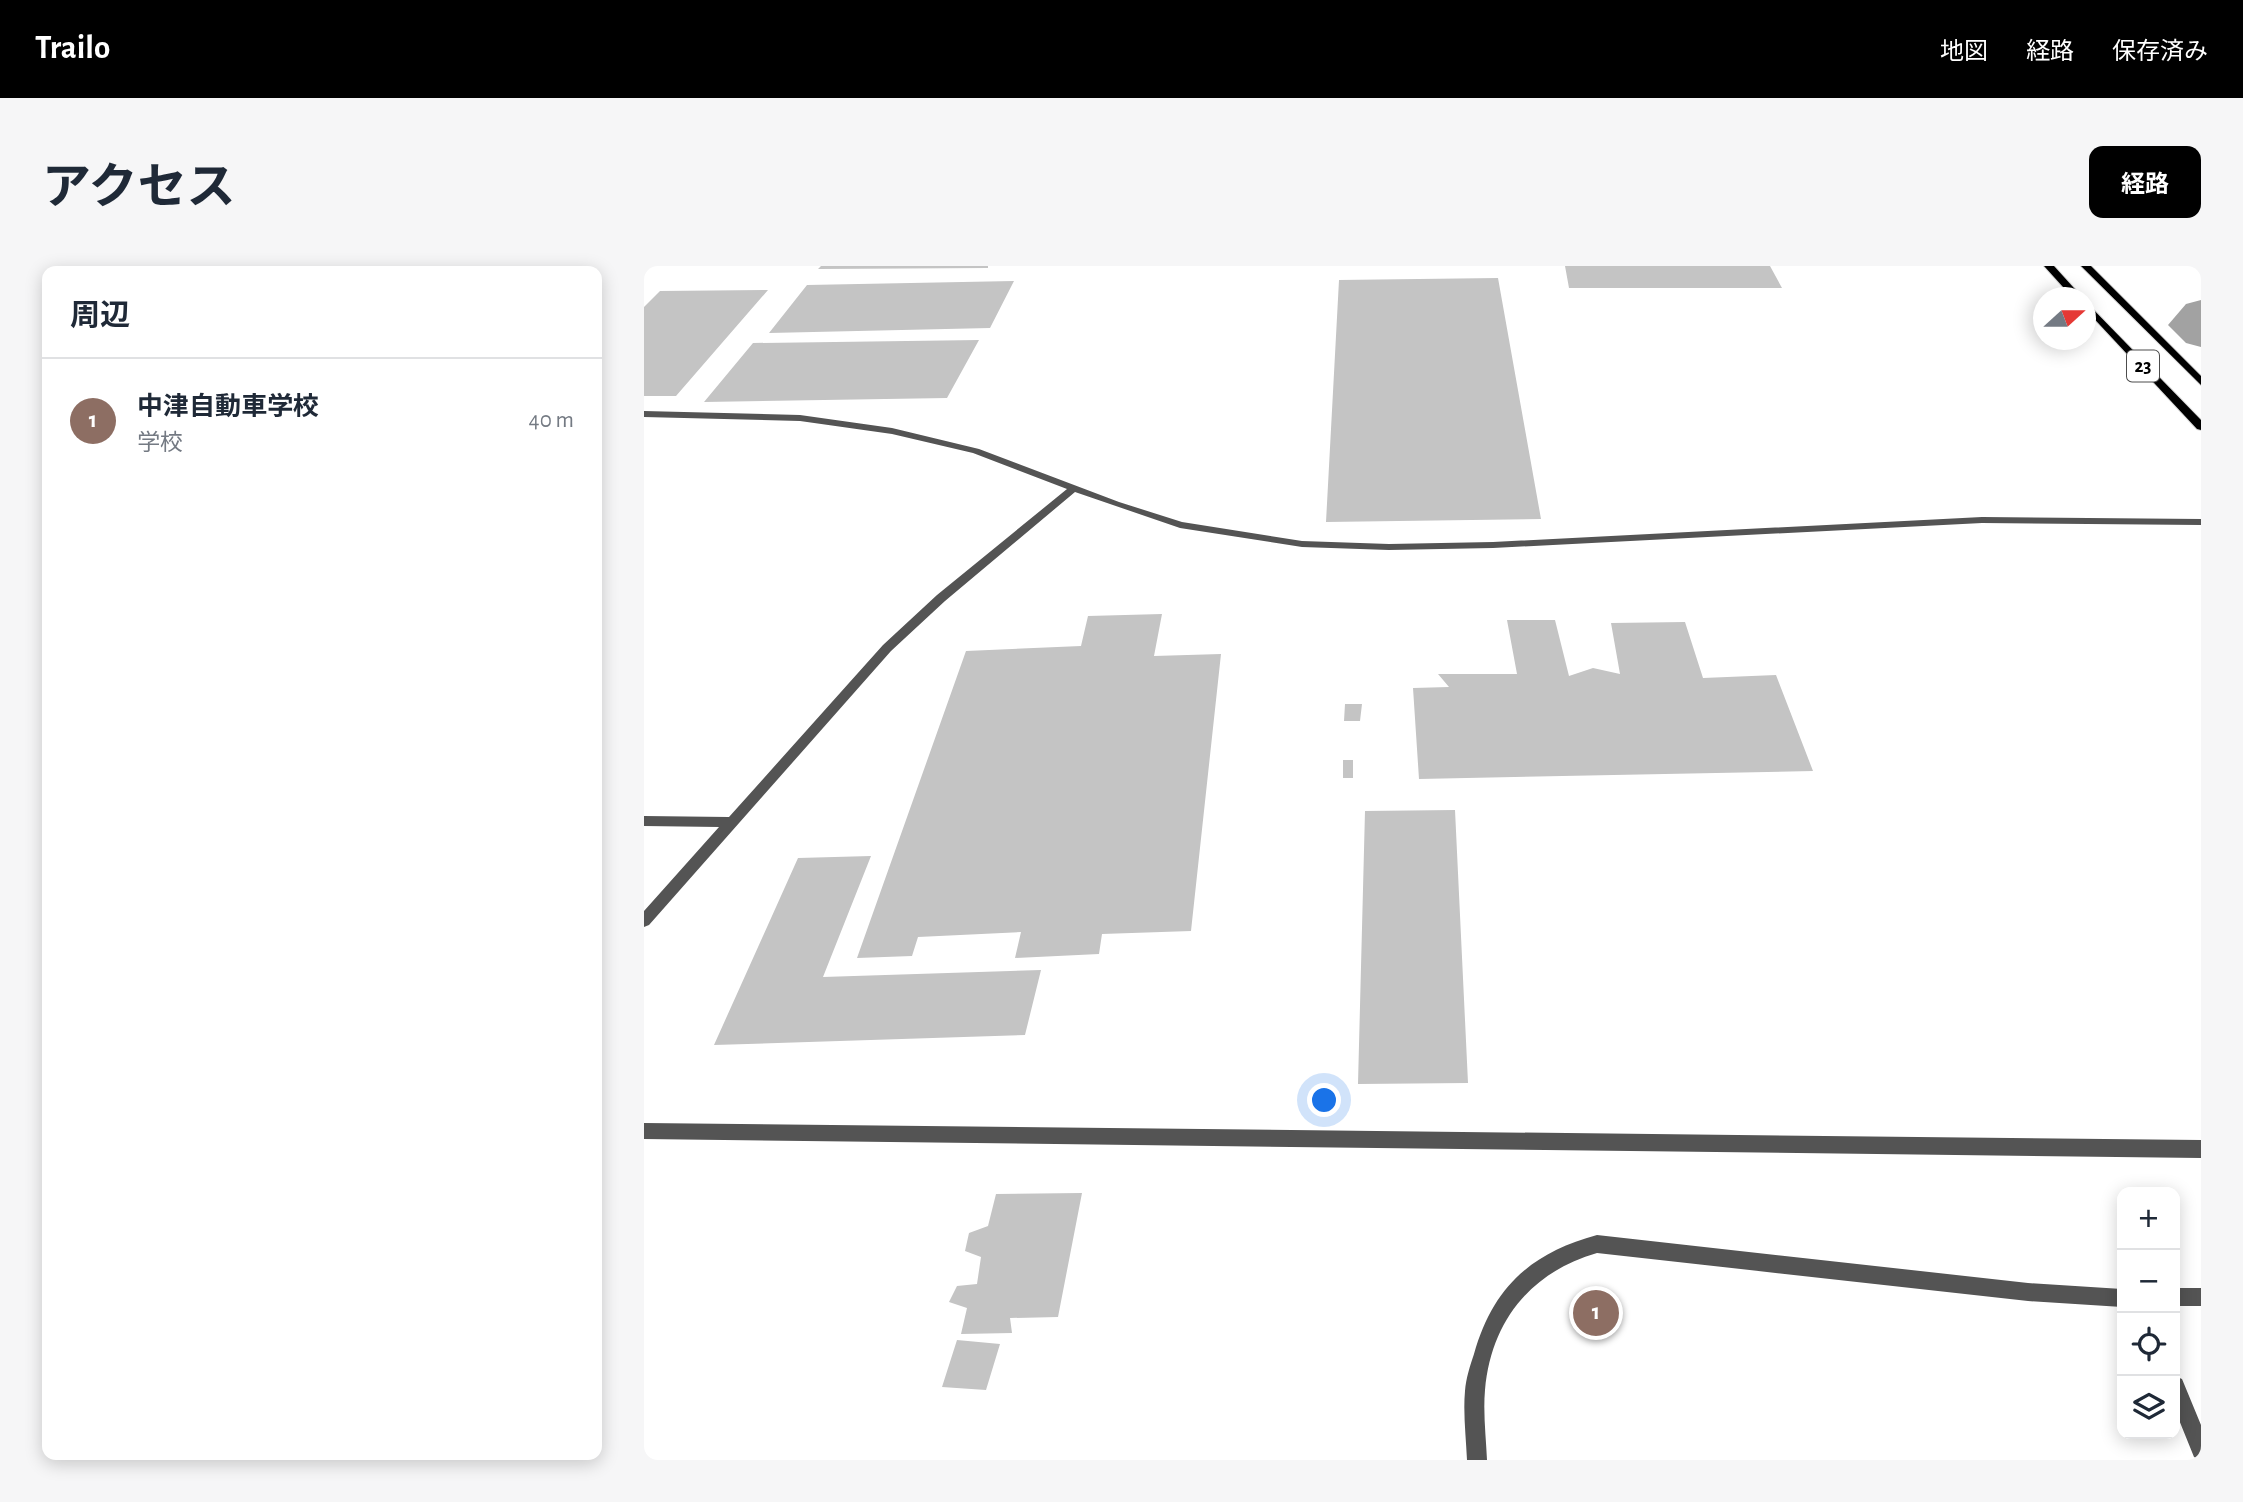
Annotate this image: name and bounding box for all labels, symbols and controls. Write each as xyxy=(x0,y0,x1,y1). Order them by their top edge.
text: Trailo xyxy=(35,32,110,65)
text: 地図 xyxy=(1940,40,1988,64)
text: 経路 xyxy=(2026,40,2074,64)
text: 保存済み xyxy=(2112,40,2208,64)
button: 経路 xyxy=(2089,146,2201,218)
text: アクセス xyxy=(42,164,236,213)
north arrow xyxy=(2033,287,2096,350)
text: 周辺 xyxy=(70,301,130,331)
road number: 23 xyxy=(2127,351,2159,382)
text: 中津自動車学校 xyxy=(137,394,319,420)
text: 1 xyxy=(89,409,97,432)
text: 40 m xyxy=(529,409,574,432)
text: 学校 xyxy=(137,432,183,455)
your location xyxy=(1307,1083,1341,1117)
map controls xyxy=(2117,1187,2180,1439)
button: + xyxy=(2117,1187,2180,1250)
button: − xyxy=(2117,1250,2180,1313)
pin: 1 xyxy=(1573,1287,1619,1339)
button: locate xyxy=(2117,1313,2180,1376)
button: layers xyxy=(2117,1376,2180,1439)

